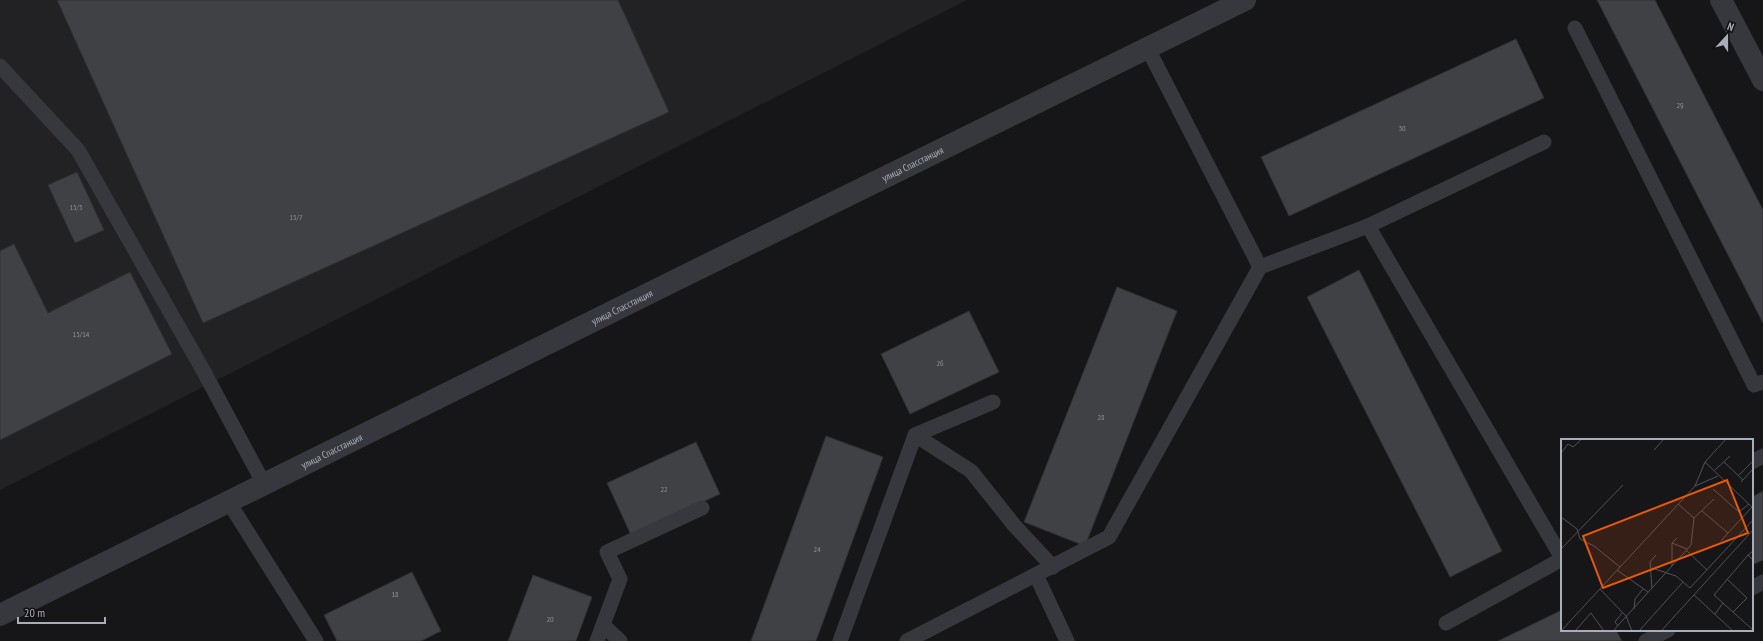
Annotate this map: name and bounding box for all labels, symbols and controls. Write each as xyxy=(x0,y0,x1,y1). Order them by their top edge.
north arrow xyxy=(1707,16,1747,56)
text: N xyxy=(1725,19,1736,34)
house number: 29 xyxy=(1676,100,1684,110)
house number: 30 xyxy=(1398,123,1406,133)
street label: улица Спасстанция xyxy=(880,143,946,185)
house number: 15/5 xyxy=(69,202,83,212)
house number: 15/7 xyxy=(289,212,303,222)
street label: улица Спасстанция xyxy=(589,287,655,328)
house number: 15/14 xyxy=(73,329,90,339)
house number: 26 xyxy=(936,358,944,368)
house number: 28 xyxy=(1097,412,1105,422)
street label: улица Спасстанция xyxy=(299,430,365,472)
inset map xyxy=(1561,439,1753,631)
house number: 22 xyxy=(660,484,668,494)
house number: 24 xyxy=(813,544,821,554)
house number: 18 xyxy=(391,589,399,599)
scale bar xyxy=(18,599,105,625)
text: 20 m xyxy=(24,605,45,620)
house number: 20 xyxy=(546,614,554,624)

